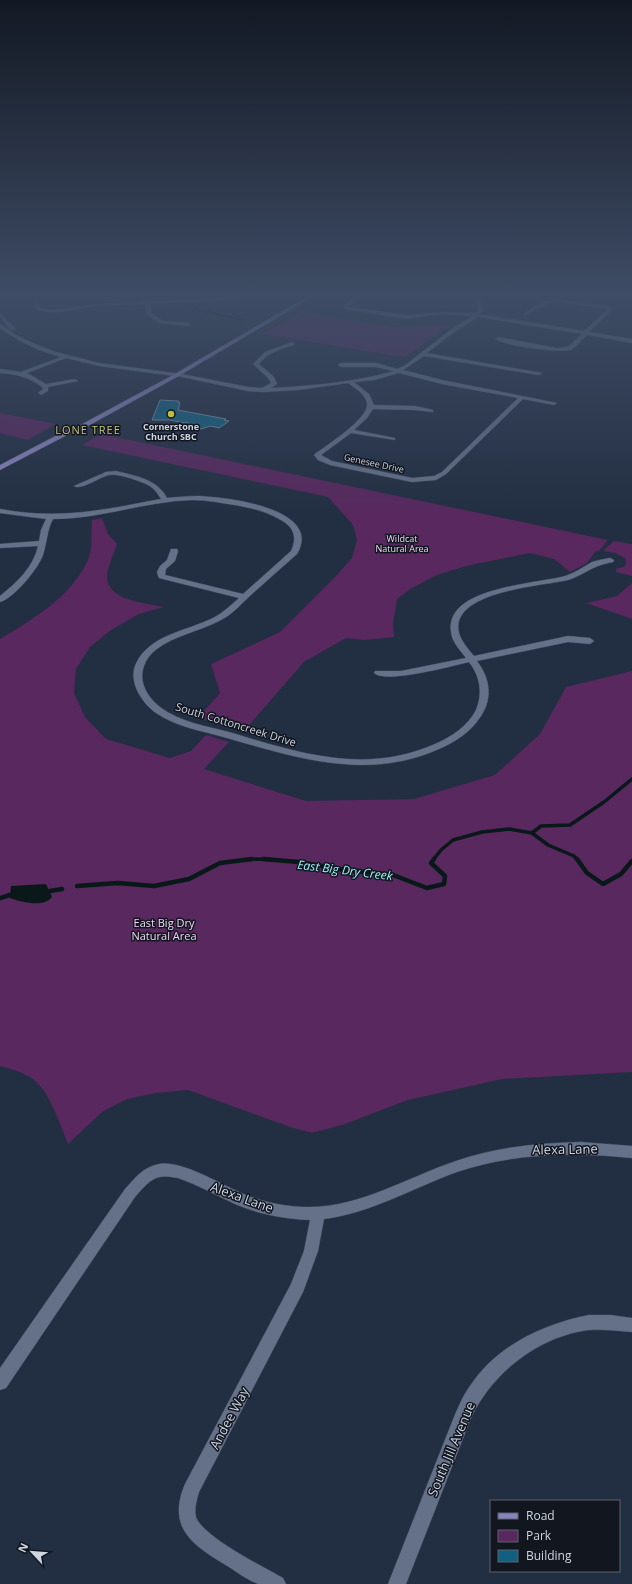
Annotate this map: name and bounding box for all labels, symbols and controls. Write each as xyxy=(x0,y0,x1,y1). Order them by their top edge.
marker: Cornerstone Church SBC xyxy=(166,409,176,419)
place label: Cornerstone Church SBC xyxy=(143,420,199,443)
district label: LONE TREE xyxy=(55,422,121,437)
street label: Genesee Drive xyxy=(343,450,405,476)
park label: Wildcat Natural Area xyxy=(375,532,429,555)
street label: South Cottoncreek Drive xyxy=(174,699,298,749)
water label: East Big Dry Creek xyxy=(296,856,395,884)
park label: East Big Dry Natural Area xyxy=(131,915,197,943)
street label: Alexa Lane xyxy=(532,1139,598,1159)
street label: Alexa Lane xyxy=(208,1177,276,1217)
street label: Andee Way xyxy=(205,1383,253,1452)
street label: South Jill Avenue xyxy=(423,1399,479,1499)
legend xyxy=(490,1500,620,1572)
text: Road xyxy=(526,1507,555,1524)
text: Park xyxy=(526,1527,552,1544)
north arrow xyxy=(12,1532,52,1572)
text: N xyxy=(14,1540,31,1555)
text: Building xyxy=(526,1547,572,1564)

